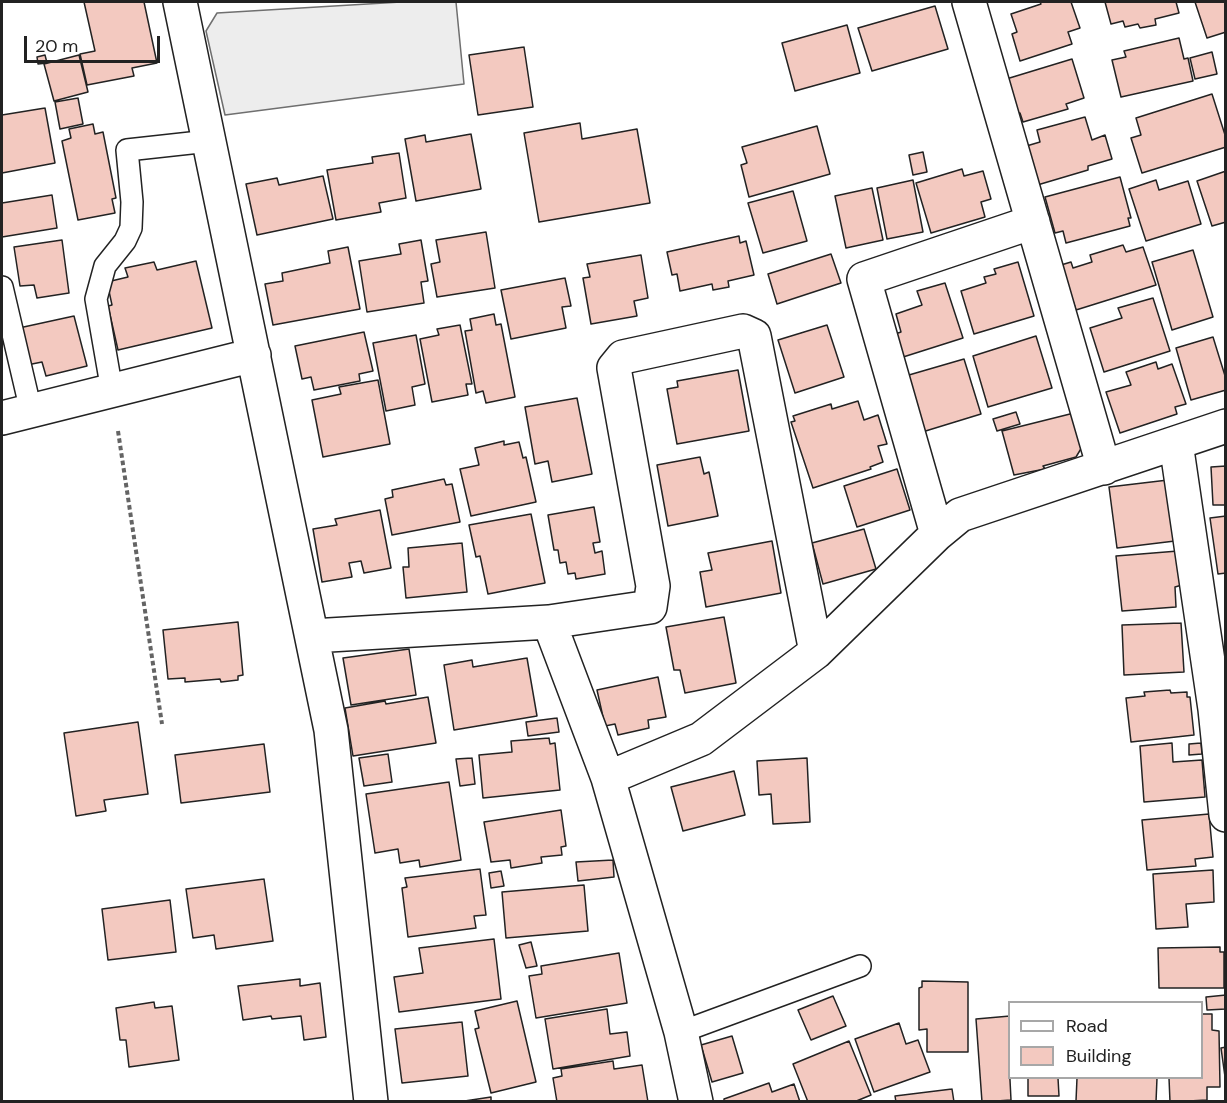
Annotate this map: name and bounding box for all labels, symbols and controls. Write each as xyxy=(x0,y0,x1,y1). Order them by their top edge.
scale bar xyxy=(27,24,164,62)
text: 20 m xyxy=(35,34,78,58)
legend xyxy=(1008,1001,1203,1079)
text: Road xyxy=(1066,1014,1108,1038)
text: Building xyxy=(1066,1044,1131,1068)

